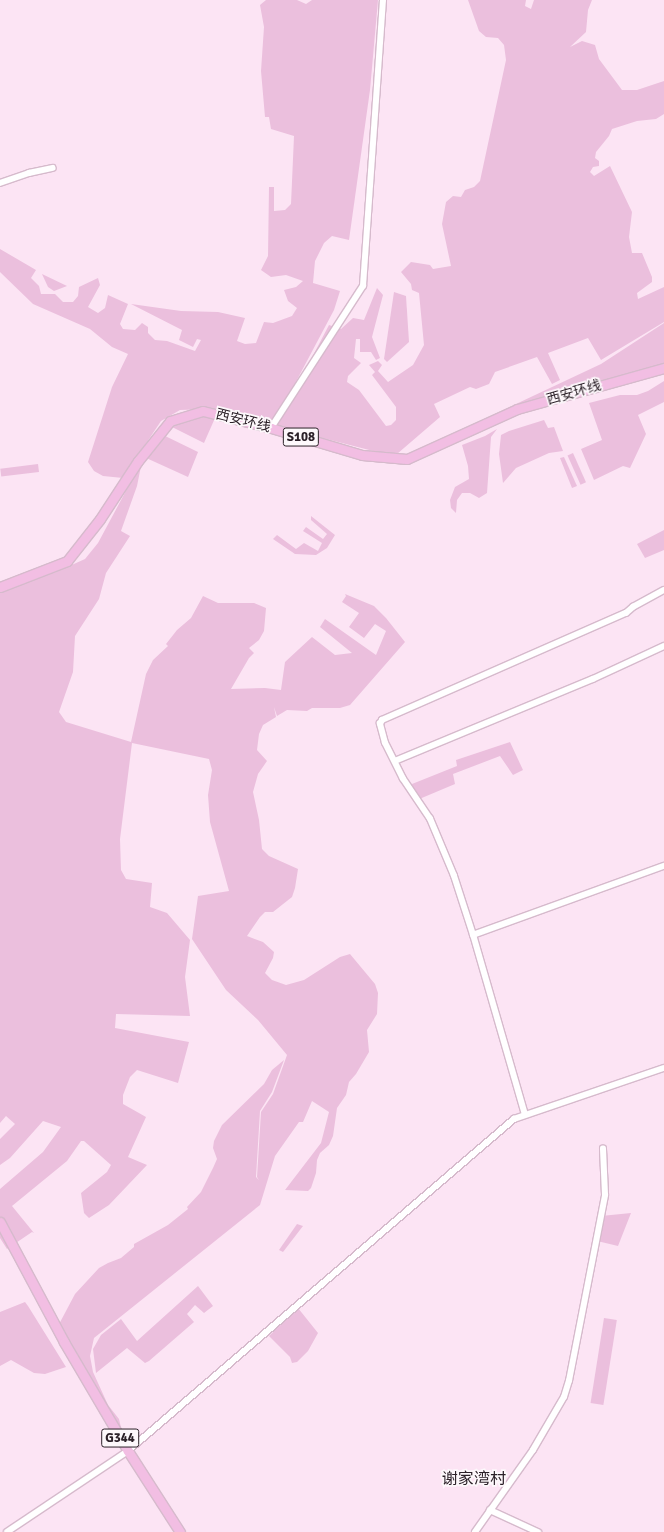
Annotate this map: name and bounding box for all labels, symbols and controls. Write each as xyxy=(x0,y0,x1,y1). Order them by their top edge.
street label: 西安环线 xyxy=(545,377,603,409)
street label: 西安环线 xyxy=(214,406,272,436)
road number: S108 xyxy=(282,426,320,448)
road number: G344 xyxy=(101,1427,139,1449)
district label: 谢家湾村 xyxy=(442,1469,506,1489)

